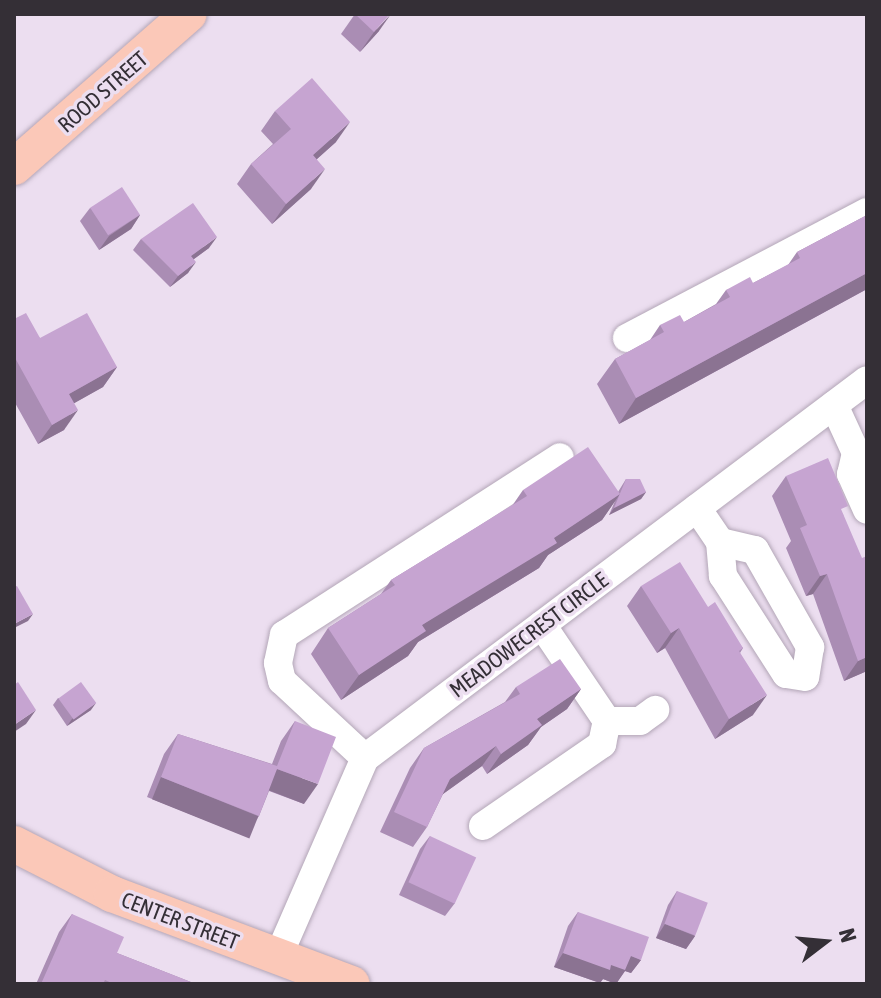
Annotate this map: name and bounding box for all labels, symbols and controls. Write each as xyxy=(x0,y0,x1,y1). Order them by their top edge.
street label: ROOD STREET xyxy=(53,46,153,138)
street label: MEADOWECREST CIRCLE xyxy=(445,567,613,703)
street label: CENTER STREET xyxy=(118,887,242,955)
north arrow xyxy=(785,902,865,982)
text: N xyxy=(834,926,862,945)

